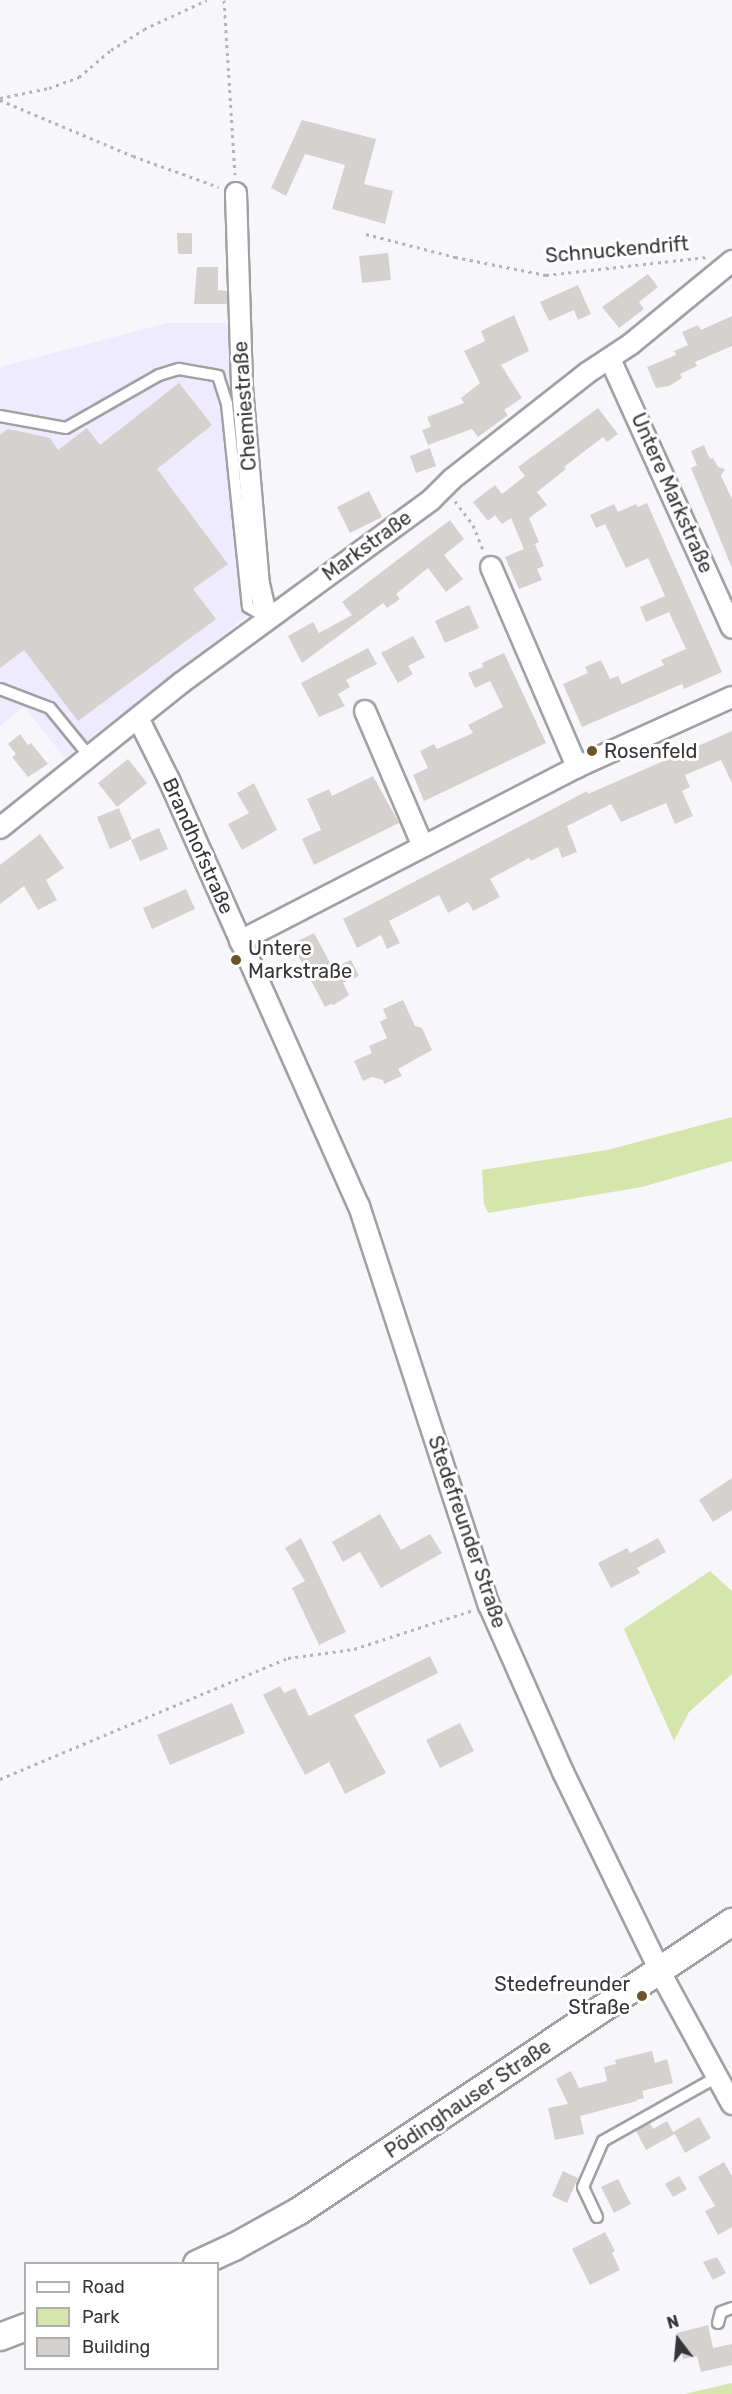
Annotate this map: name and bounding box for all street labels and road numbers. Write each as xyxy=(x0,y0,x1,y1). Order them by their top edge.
street label: Schnuckendrift xyxy=(544,232,690,268)
street label: Chemiestraße xyxy=(228,340,262,472)
street label: Untere Markstraße xyxy=(626,409,718,577)
street label: Markstraße xyxy=(318,506,416,586)
street label: Brandhofstraße xyxy=(157,774,239,918)
street label: Stedefreunder Straße xyxy=(423,1432,511,1632)
street label: Pödinghauser Straße xyxy=(380,2034,556,2164)

